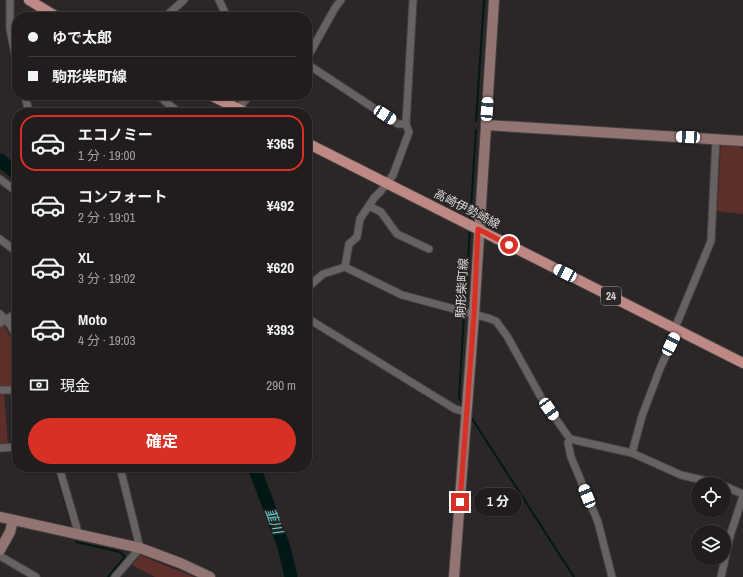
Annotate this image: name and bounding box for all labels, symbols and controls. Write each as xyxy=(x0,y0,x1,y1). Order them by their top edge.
text: ゆで太郎 xyxy=(52,27,112,48)
text: 駒形柴町線 xyxy=(52,66,127,87)
car xyxy=(480,97,494,121)
car xyxy=(372,103,398,127)
text: エコノミー xyxy=(78,124,153,145)
icon: car xyxy=(30,125,66,161)
car xyxy=(676,130,700,144)
text: ¥365 xyxy=(267,133,294,154)
text: 1 分 · 19:00 xyxy=(78,147,135,164)
text: コンフォート xyxy=(78,186,168,207)
street label: 高崎伊勢崎線 xyxy=(431,186,503,232)
icon: car xyxy=(30,187,66,223)
text: ¥492 xyxy=(267,195,294,216)
text: 2 分 · 19:01 xyxy=(78,209,135,226)
route start xyxy=(500,236,518,254)
text: XL xyxy=(78,247,94,268)
icon: car xyxy=(30,249,66,285)
text: ¥620 xyxy=(267,257,294,278)
street label: 駒形柴町線 xyxy=(452,258,472,318)
car xyxy=(552,262,578,284)
text: 3 分 · 19:02 xyxy=(78,270,135,287)
road number: 24 xyxy=(601,287,621,305)
text: Moto xyxy=(78,309,107,330)
icon: car xyxy=(30,311,66,347)
text: ¥393 xyxy=(267,319,294,340)
car xyxy=(660,331,682,357)
text: 4 分 · 19:03 xyxy=(78,332,135,349)
icon: cash xyxy=(28,374,50,396)
text: 現金 xyxy=(60,375,90,396)
text: 290 m xyxy=(266,377,296,394)
car xyxy=(537,396,561,422)
button: 確定 xyxy=(28,418,296,464)
map controls xyxy=(691,477,731,565)
button: locate xyxy=(691,477,731,517)
car xyxy=(577,483,597,509)
callout: 1 分 xyxy=(474,488,522,516)
route end xyxy=(451,493,469,511)
text: 1 分 xyxy=(487,493,509,510)
water label: 韮川 xyxy=(261,506,287,538)
button: layers xyxy=(691,525,731,565)

